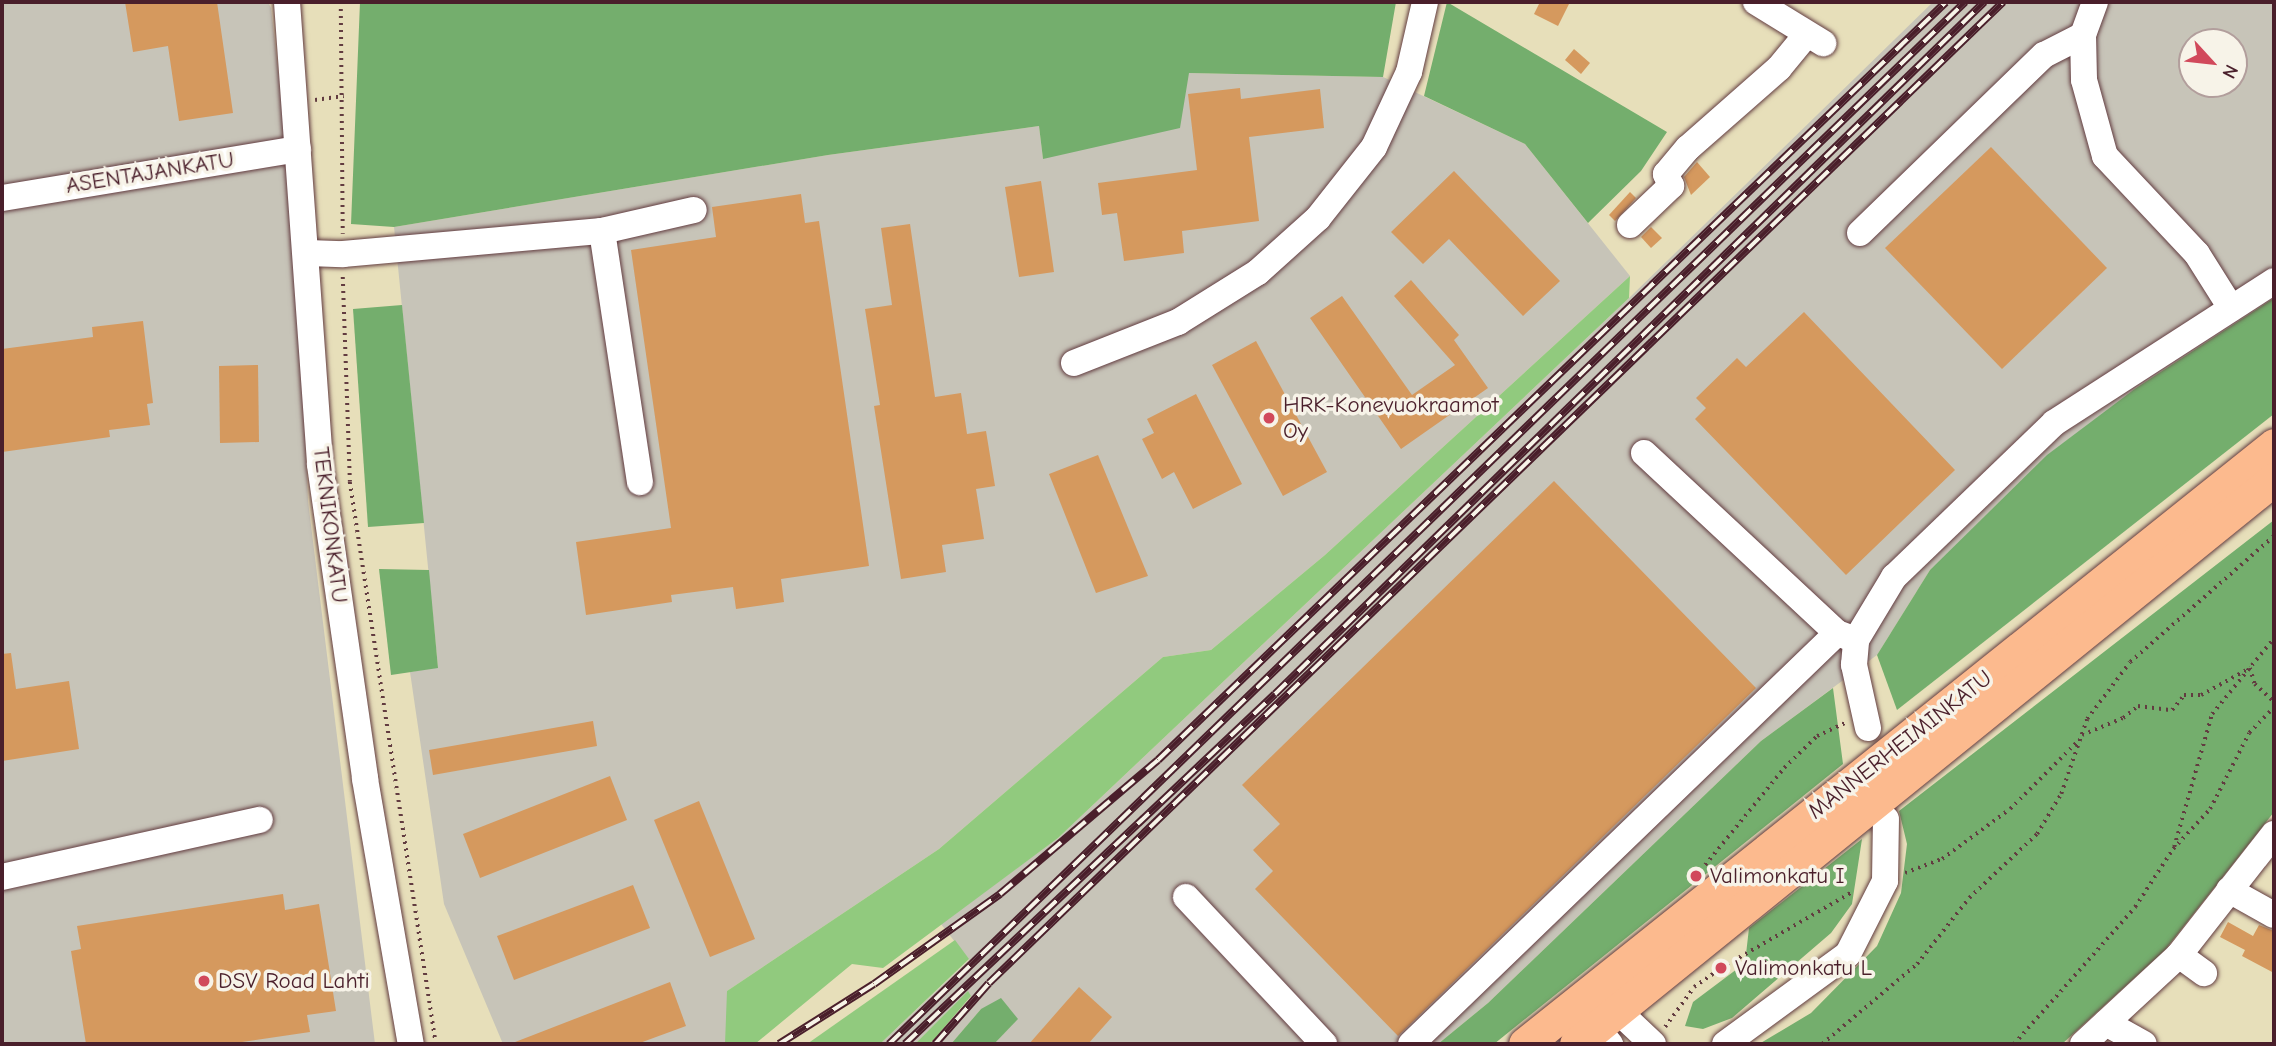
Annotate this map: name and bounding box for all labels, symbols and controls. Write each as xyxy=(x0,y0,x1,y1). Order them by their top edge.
north arrow xyxy=(2178,28,2248,98)
text: N xyxy=(2217,61,2243,82)
street label: ASENTAJANKATU xyxy=(64,146,236,200)
place label: HRK-Konevuokraamot Oy xyxy=(1283,391,1498,445)
marker: HRK-Konevuokraamot Oy xyxy=(1261,410,1277,426)
street label: TEKNIKONKATU xyxy=(307,445,353,605)
street label: MANNERHEIMINKATU xyxy=(1803,665,1997,825)
place label: Valimonkatu I xyxy=(1710,862,1845,890)
marker: Valimonkatu I xyxy=(1688,868,1704,884)
place label: Valimonkatu L xyxy=(1735,954,1872,982)
marker: Valimonkatu L xyxy=(1713,960,1729,976)
place label: DSV Road Lahti xyxy=(218,967,370,995)
marker: DSV Road Lahti xyxy=(196,973,212,989)

